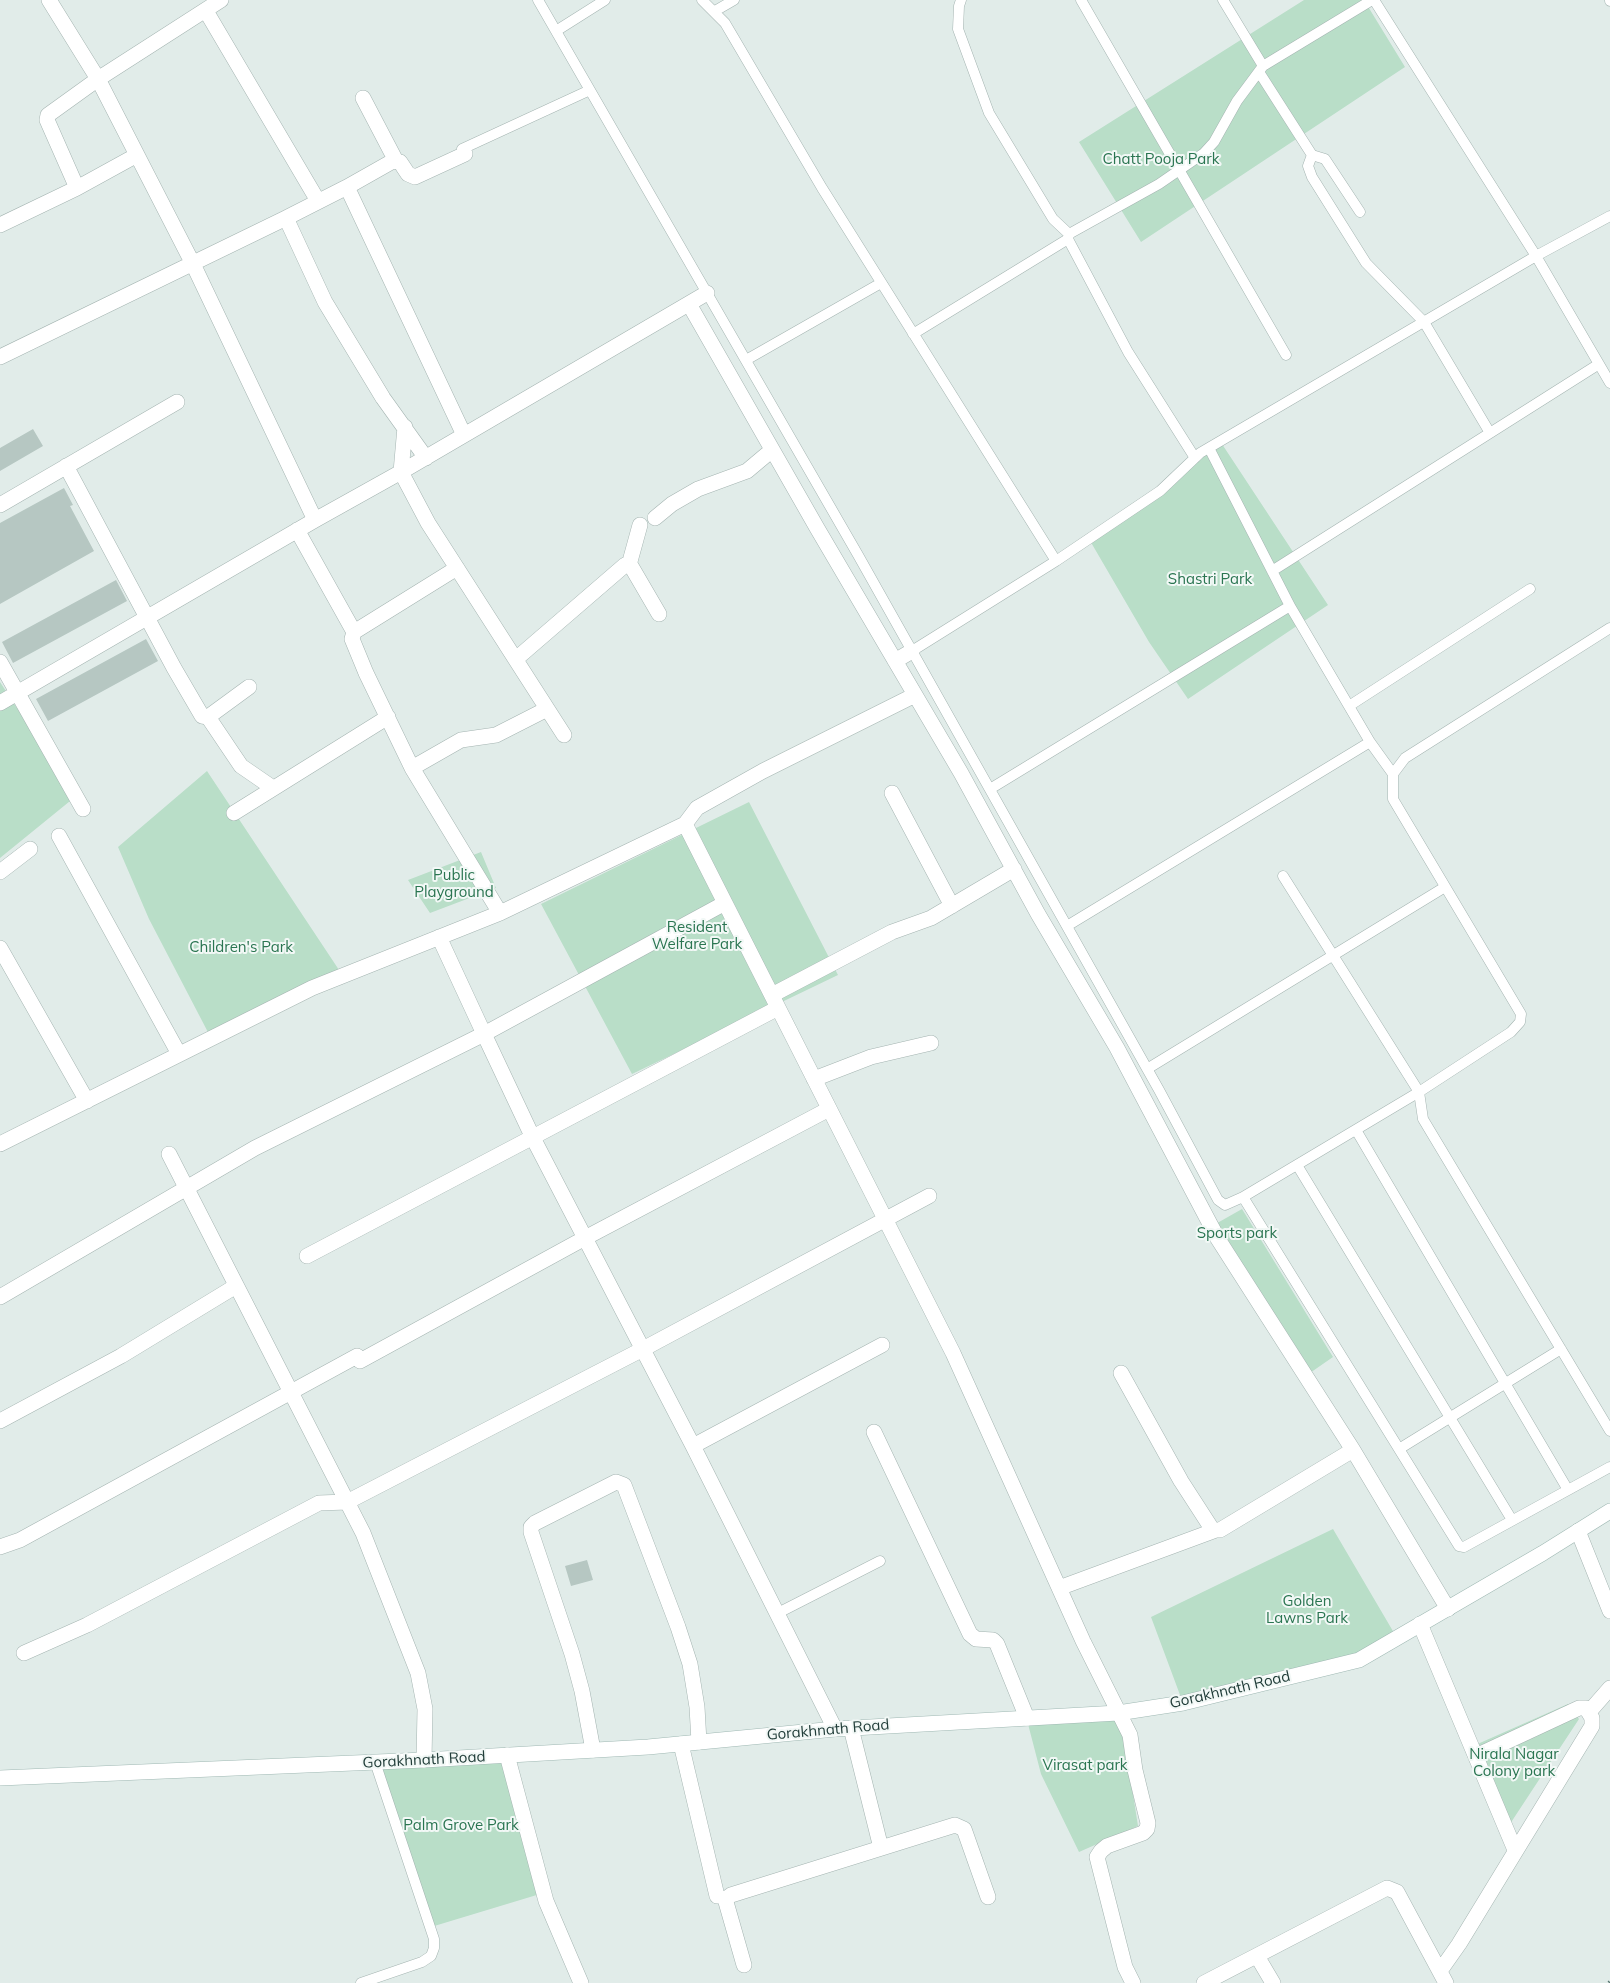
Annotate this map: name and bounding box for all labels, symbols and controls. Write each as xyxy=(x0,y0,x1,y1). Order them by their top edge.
park label: Chatt Pooja Park xyxy=(1103,150,1219,168)
park label: Shastri Park xyxy=(1168,570,1252,588)
park label: Public Playground xyxy=(414,866,494,901)
park label: Resident Welfare Park xyxy=(652,918,742,953)
park label: Children's Park xyxy=(189,938,293,956)
park label: Sports park xyxy=(1197,1224,1277,1242)
park label: Golden Lawns Park xyxy=(1266,1592,1348,1627)
street label: Gorakhnath Road xyxy=(1168,1667,1292,1713)
street label: Gorakhnath Road xyxy=(766,1716,890,1744)
park label: Nirala Nagar Colony park xyxy=(1469,1745,1559,1780)
street label: Gorakhnath Road xyxy=(362,1748,486,1772)
park label: Virasat park xyxy=(1042,1756,1128,1774)
park label: Palm Grove Park xyxy=(403,1816,519,1834)

